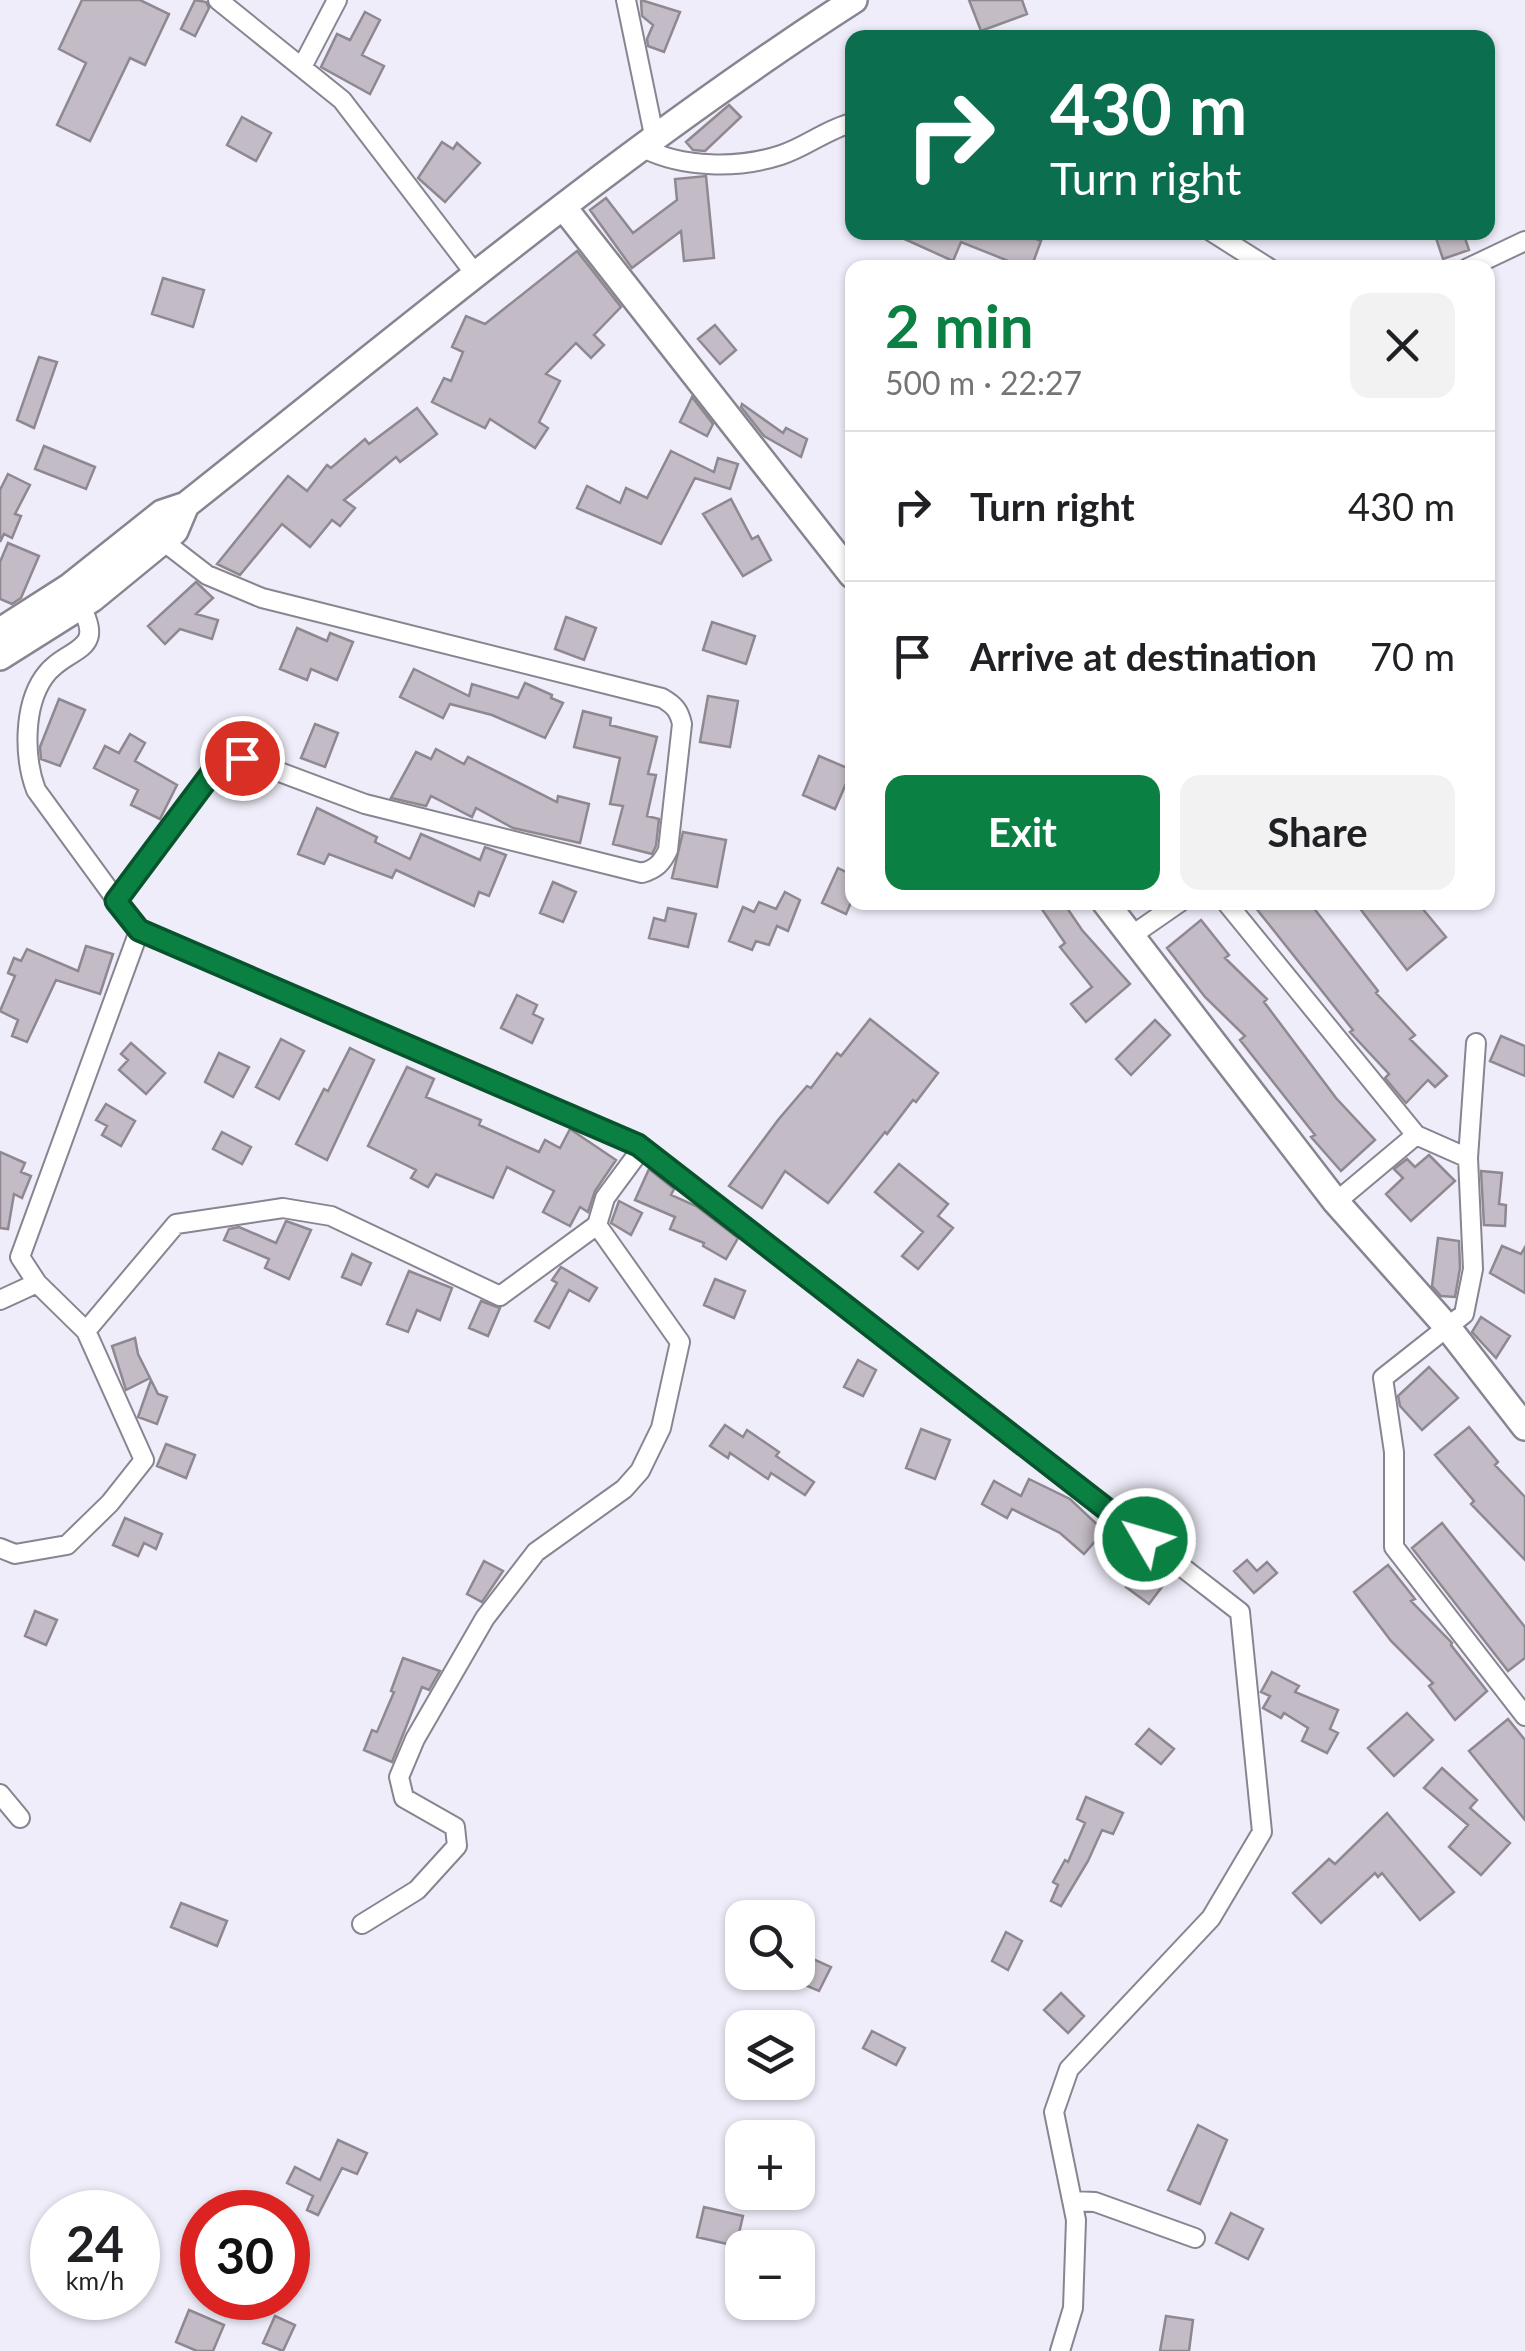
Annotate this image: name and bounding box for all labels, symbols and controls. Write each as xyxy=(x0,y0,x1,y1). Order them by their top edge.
text: 430 m xyxy=(1050,66,1247,150)
icon: right xyxy=(885,70,1015,200)
text: Turn right xyxy=(1050,151,1241,205)
text: 2 min xyxy=(885,289,1034,361)
button: close xyxy=(1350,293,1455,398)
text: 500 m · 22:27 xyxy=(885,363,1082,402)
icon: right xyxy=(885,479,940,534)
text: Turn right xyxy=(970,483,1135,529)
text: 430 m xyxy=(1348,483,1455,529)
icon: arrive xyxy=(885,629,940,684)
text: Arrive at destination xyxy=(970,633,1317,679)
text: 70 m xyxy=(1370,633,1455,679)
pin xyxy=(200,716,285,801)
icon: arrive xyxy=(215,731,270,786)
button: Exit xyxy=(885,775,1160,890)
button: Share xyxy=(1180,775,1455,890)
position arrow xyxy=(1093,1487,1197,1591)
map controls xyxy=(725,1900,815,2320)
button: search xyxy=(725,1900,815,1990)
button: layers xyxy=(725,2010,815,2100)
button: + xyxy=(725,2120,815,2210)
speed limit sign: 30 xyxy=(180,2190,310,2320)
text: 24 xyxy=(66,2213,124,2273)
button: − xyxy=(725,2230,815,2320)
text: km/h xyxy=(66,2265,124,2295)

